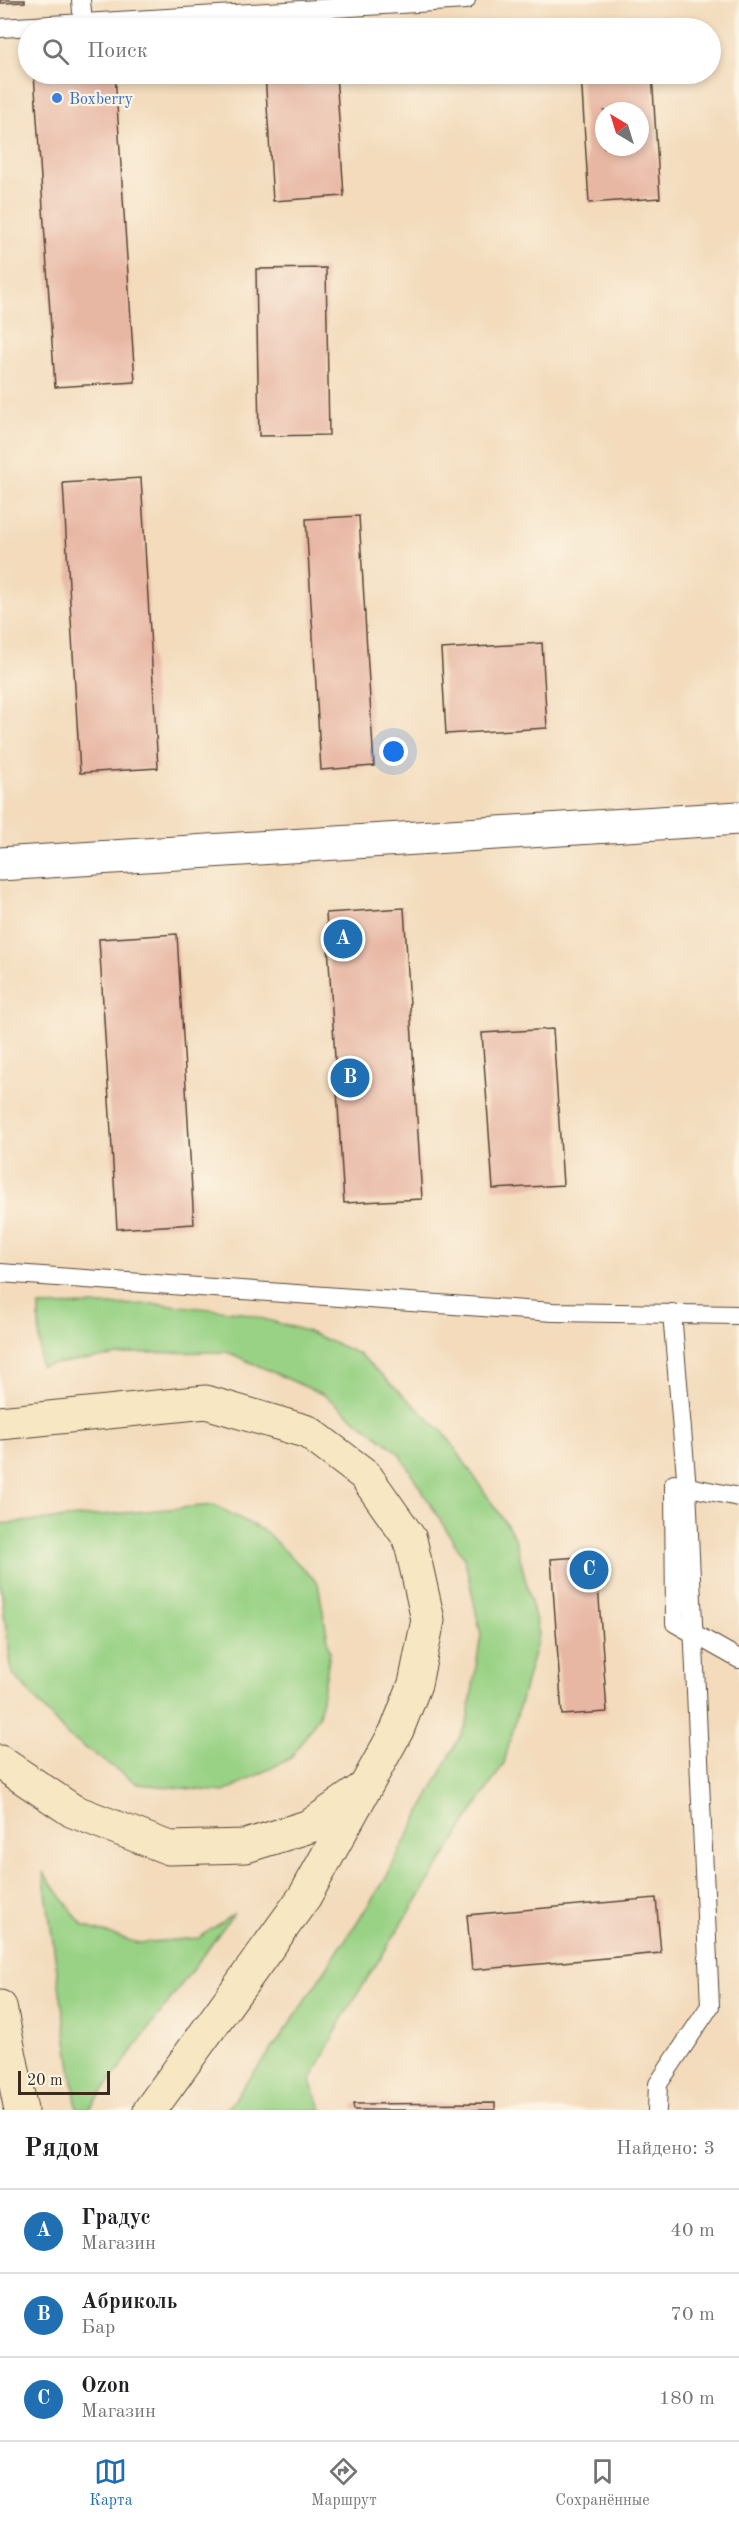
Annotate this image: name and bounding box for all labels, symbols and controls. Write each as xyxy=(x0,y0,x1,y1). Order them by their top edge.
search box xyxy=(18,18,721,84)
icon: search xyxy=(39,35,72,68)
text: Поиск xyxy=(87,40,148,62)
marker: Boxberry xyxy=(50,91,64,105)
place label: Boxberry xyxy=(69,92,134,108)
north arrow xyxy=(595,102,649,156)
your location xyxy=(379,737,408,766)
pin: A xyxy=(324,916,362,962)
pin: B xyxy=(330,1056,370,1100)
pin: C xyxy=(570,1548,608,1592)
scale bar xyxy=(18,2068,110,2096)
text: 20 m xyxy=(27,2073,63,2089)
text: Рядом xyxy=(24,2136,99,2162)
text: Найдено: 3 xyxy=(616,2139,715,2159)
text: Градус xyxy=(81,2207,151,2229)
text: A xyxy=(36,2221,51,2241)
text: 40 m xyxy=(670,2221,715,2241)
text: Магазин xyxy=(81,2234,156,2254)
text: Абриколь xyxy=(81,2291,178,2313)
text: B xyxy=(36,2305,51,2325)
text: 70 m xyxy=(670,2305,715,2325)
text: Бар xyxy=(81,2318,115,2338)
text: Ozon xyxy=(81,2375,130,2397)
text: C xyxy=(37,2389,50,2409)
text: 180 m xyxy=(659,2389,715,2409)
text: Магазин xyxy=(81,2402,156,2422)
tab: Карта xyxy=(89,2455,133,2511)
tab: Маршрут xyxy=(311,2455,377,2511)
tab: Сохранённые xyxy=(555,2455,650,2511)

